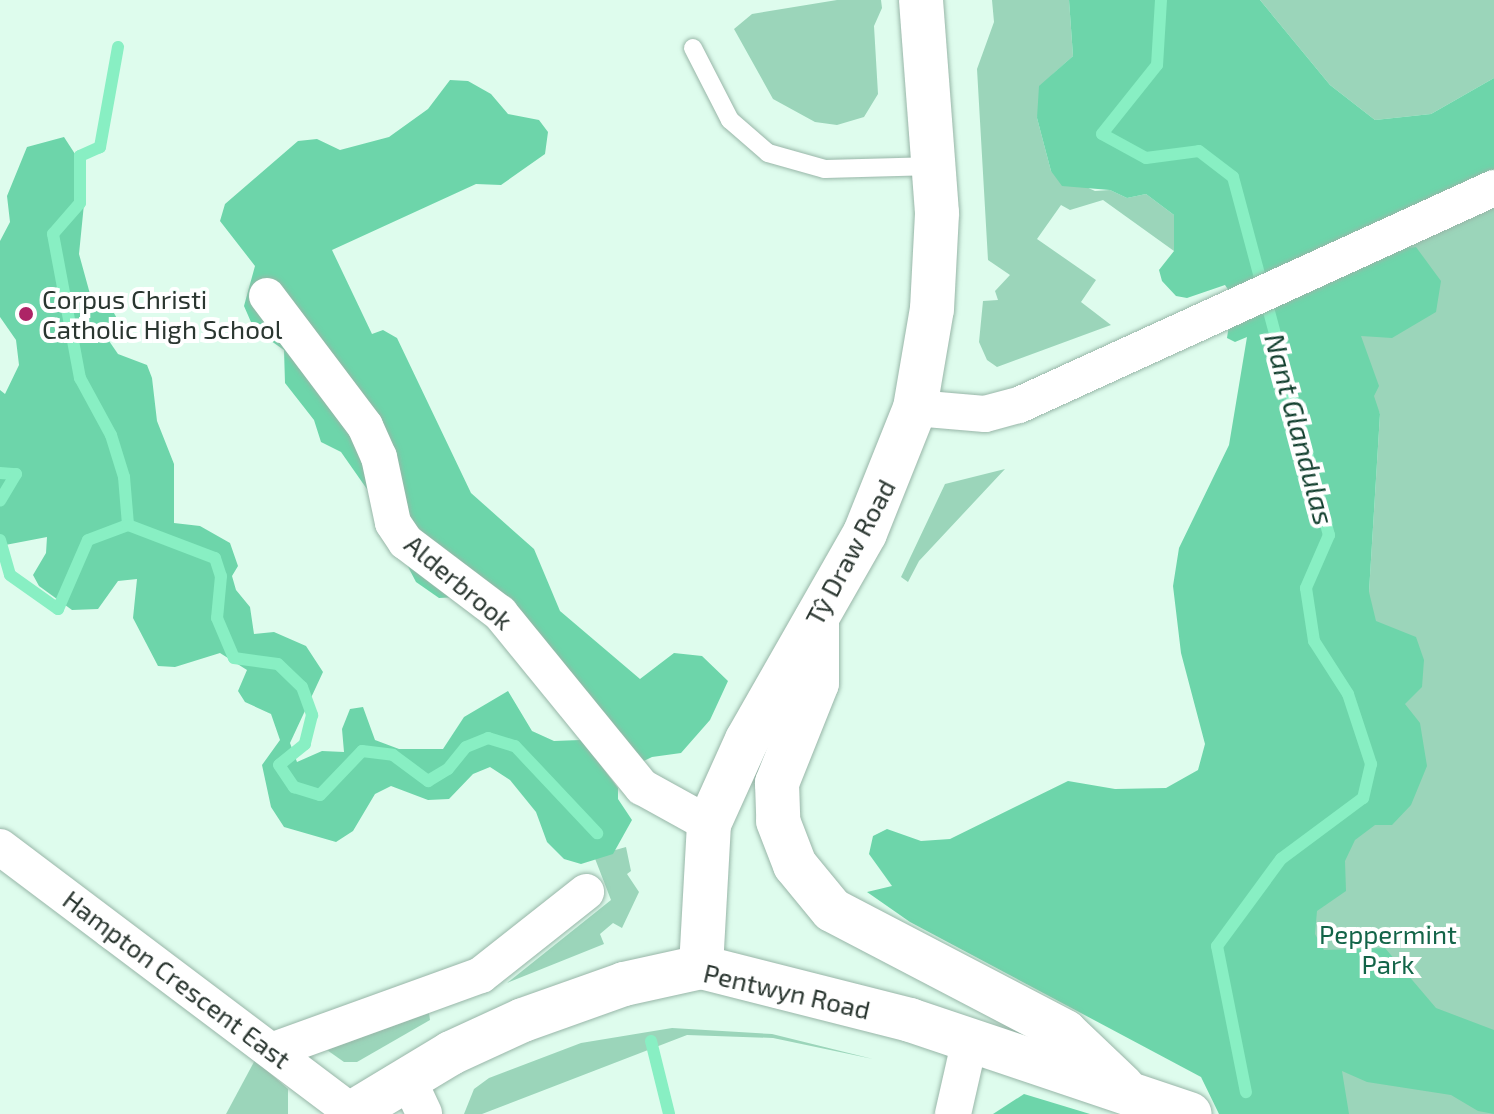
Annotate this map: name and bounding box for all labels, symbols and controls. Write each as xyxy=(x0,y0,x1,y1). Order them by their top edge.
place label: Corpus Christi Catholic High School xyxy=(42,283,282,344)
marker: Corpus Christi Catholic High School xyxy=(17,305,35,323)
water label: Nant Glandulas xyxy=(1258,330,1342,528)
street label: Tŷ Draw Road xyxy=(798,473,902,631)
street label: Alderbrook xyxy=(399,528,519,636)
street label: Hampton Crescent East xyxy=(57,883,297,1075)
park label: Peppermint Park xyxy=(1319,918,1457,980)
street label: Pentwyn Road xyxy=(701,957,873,1025)

